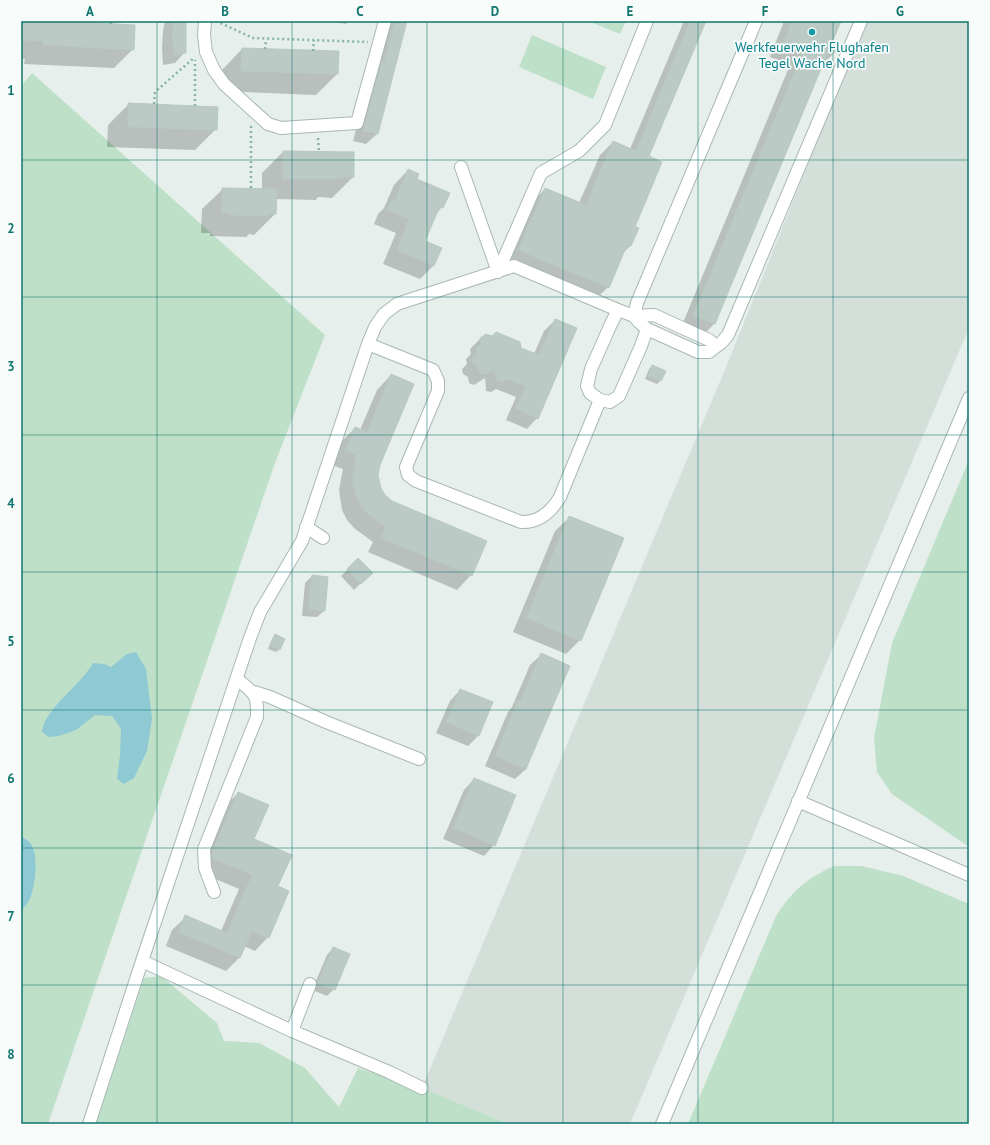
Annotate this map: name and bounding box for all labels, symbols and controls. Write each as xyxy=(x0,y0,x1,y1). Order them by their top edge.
text: A xyxy=(86,3,94,20)
text: B xyxy=(221,3,229,20)
text: C xyxy=(356,3,364,20)
text: D xyxy=(491,3,499,20)
text: E xyxy=(627,3,634,20)
text: F xyxy=(762,3,769,20)
text: G xyxy=(896,3,904,20)
marker: Werkfeuerwehr Flughafen Tegel Wache Nord xyxy=(807,27,817,37)
place label: Werkfeuerwehr Flughafen Tegel Wache Nord xyxy=(735,38,889,72)
text: 1 xyxy=(7,82,15,99)
text: 2 xyxy=(7,220,15,237)
text: 3 xyxy=(7,358,15,375)
text: 4 xyxy=(7,495,15,512)
text: 5 xyxy=(7,633,15,650)
text: 6 xyxy=(7,770,15,787)
text: 7 xyxy=(7,908,15,925)
text: 8 xyxy=(7,1046,15,1063)

